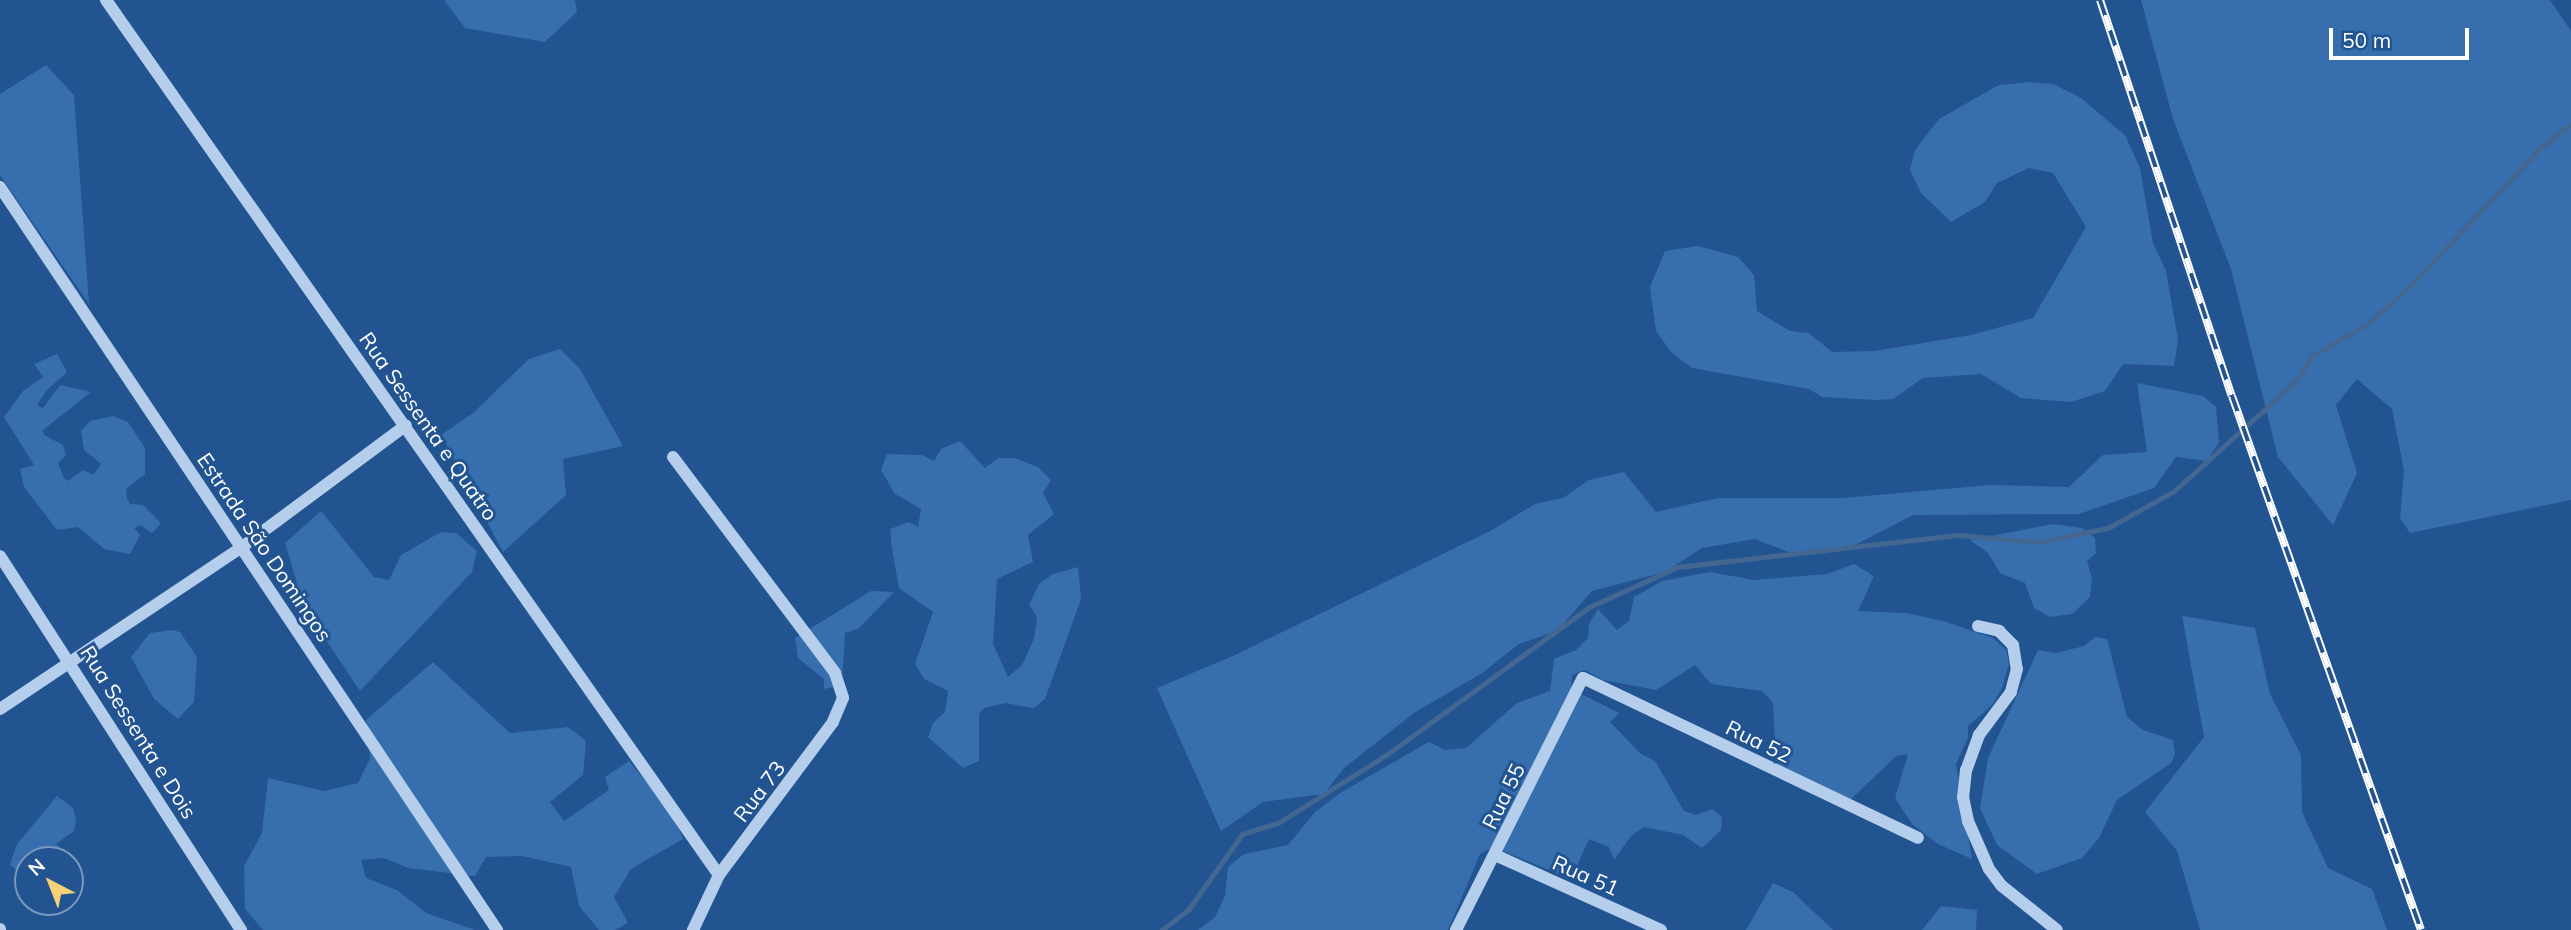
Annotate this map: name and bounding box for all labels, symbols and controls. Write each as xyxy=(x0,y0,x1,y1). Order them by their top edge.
scale bar xyxy=(2333,14,2473,58)
text: 50 m xyxy=(2342,27,2391,53)
street label: Rua Sessenta e Quatro xyxy=(354,327,504,525)
street label: Estrada São Domingos xyxy=(192,448,338,646)
street label: Rua Sessenta e Dois xyxy=(76,641,202,823)
street label: Rua 52 xyxy=(1722,714,1796,768)
street label: Rua 73 xyxy=(728,755,790,827)
street label: Rua 55 xyxy=(1476,759,1530,833)
north arrow xyxy=(14,846,84,916)
street label: Rua 51 xyxy=(1549,849,1623,901)
text: N xyxy=(23,853,50,881)

